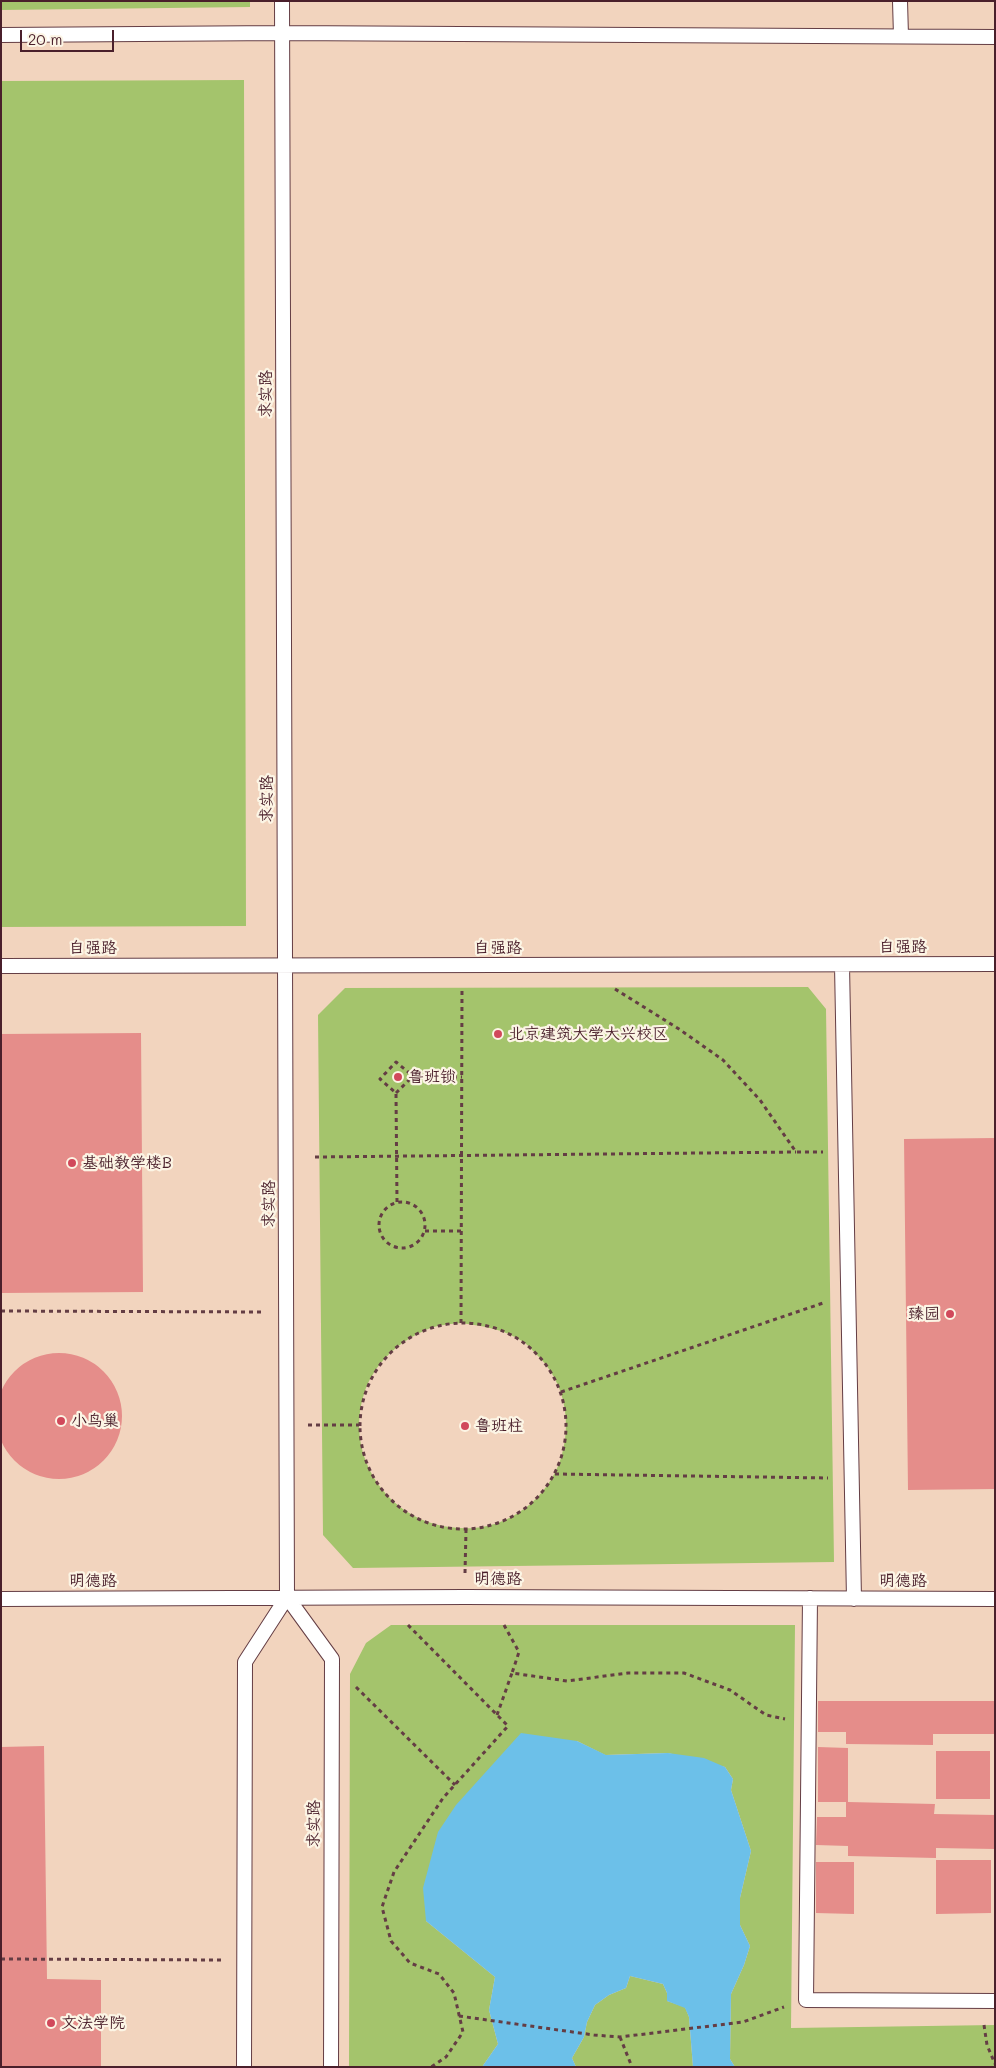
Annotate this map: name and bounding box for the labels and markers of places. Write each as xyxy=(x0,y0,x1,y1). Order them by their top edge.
place label: 北京建筑大学大兴校区 xyxy=(508,1024,668,1044)
marker: 北京建筑大学大兴校区 xyxy=(492,1028,504,1040)
place label: 鲁班锁 xyxy=(408,1067,456,1087)
marker: 鲁班锁 xyxy=(392,1071,404,1083)
place label: 基础教学楼B xyxy=(82,1153,172,1173)
marker: 基础教学楼B xyxy=(66,1157,78,1169)
place label: 臻园 xyxy=(908,1304,940,1324)
marker: 臻园 xyxy=(944,1308,956,1320)
place label: 小鸟巢 xyxy=(71,1411,119,1431)
marker: 小鸟巢 xyxy=(55,1415,67,1427)
place label: 鲁班柱 xyxy=(475,1416,523,1436)
marker: 鲁班柱 xyxy=(459,1420,471,1432)
place label: 文法学院 xyxy=(61,2013,125,2033)
marker: 文法学院 xyxy=(45,2017,57,2029)

